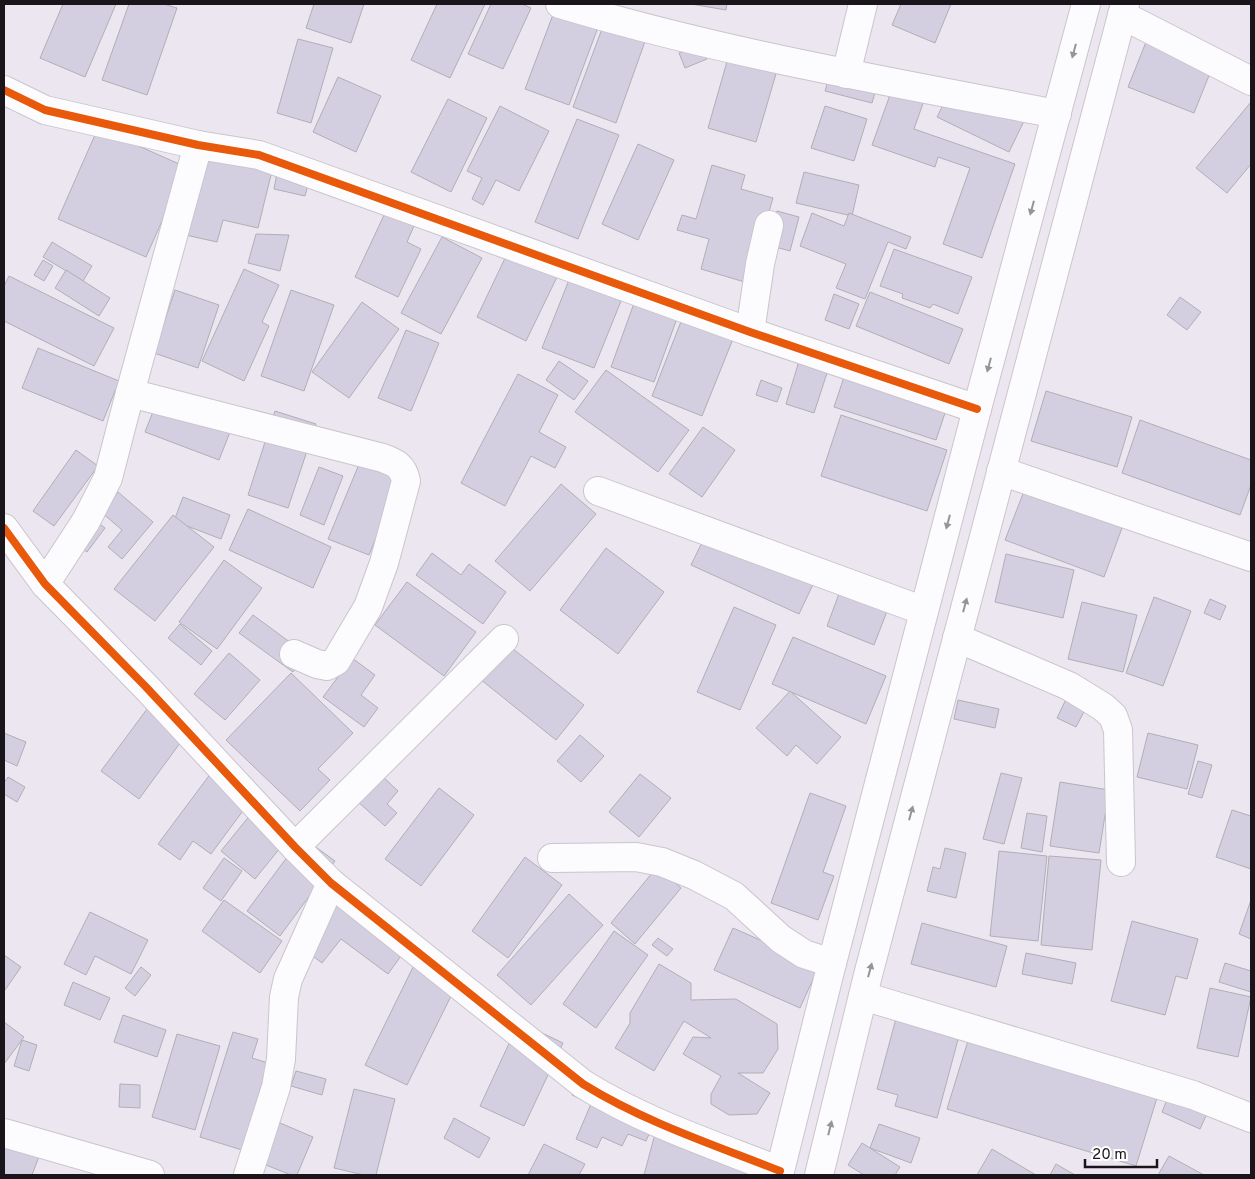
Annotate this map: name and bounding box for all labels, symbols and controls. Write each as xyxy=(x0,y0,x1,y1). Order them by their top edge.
one-way arrow xyxy=(1069,43,1077,58)
one-way arrow xyxy=(1027,200,1035,215)
one-way arrow xyxy=(985,357,993,372)
one-way arrow xyxy=(944,514,952,529)
one-way arrow xyxy=(962,598,970,613)
one-way arrow xyxy=(907,806,915,821)
one-way arrow xyxy=(866,963,874,978)
one-way arrow xyxy=(826,1120,834,1135)
scale bar xyxy=(1085,1136,1158,1168)
text: 20 m xyxy=(1092,1146,1127,1165)

